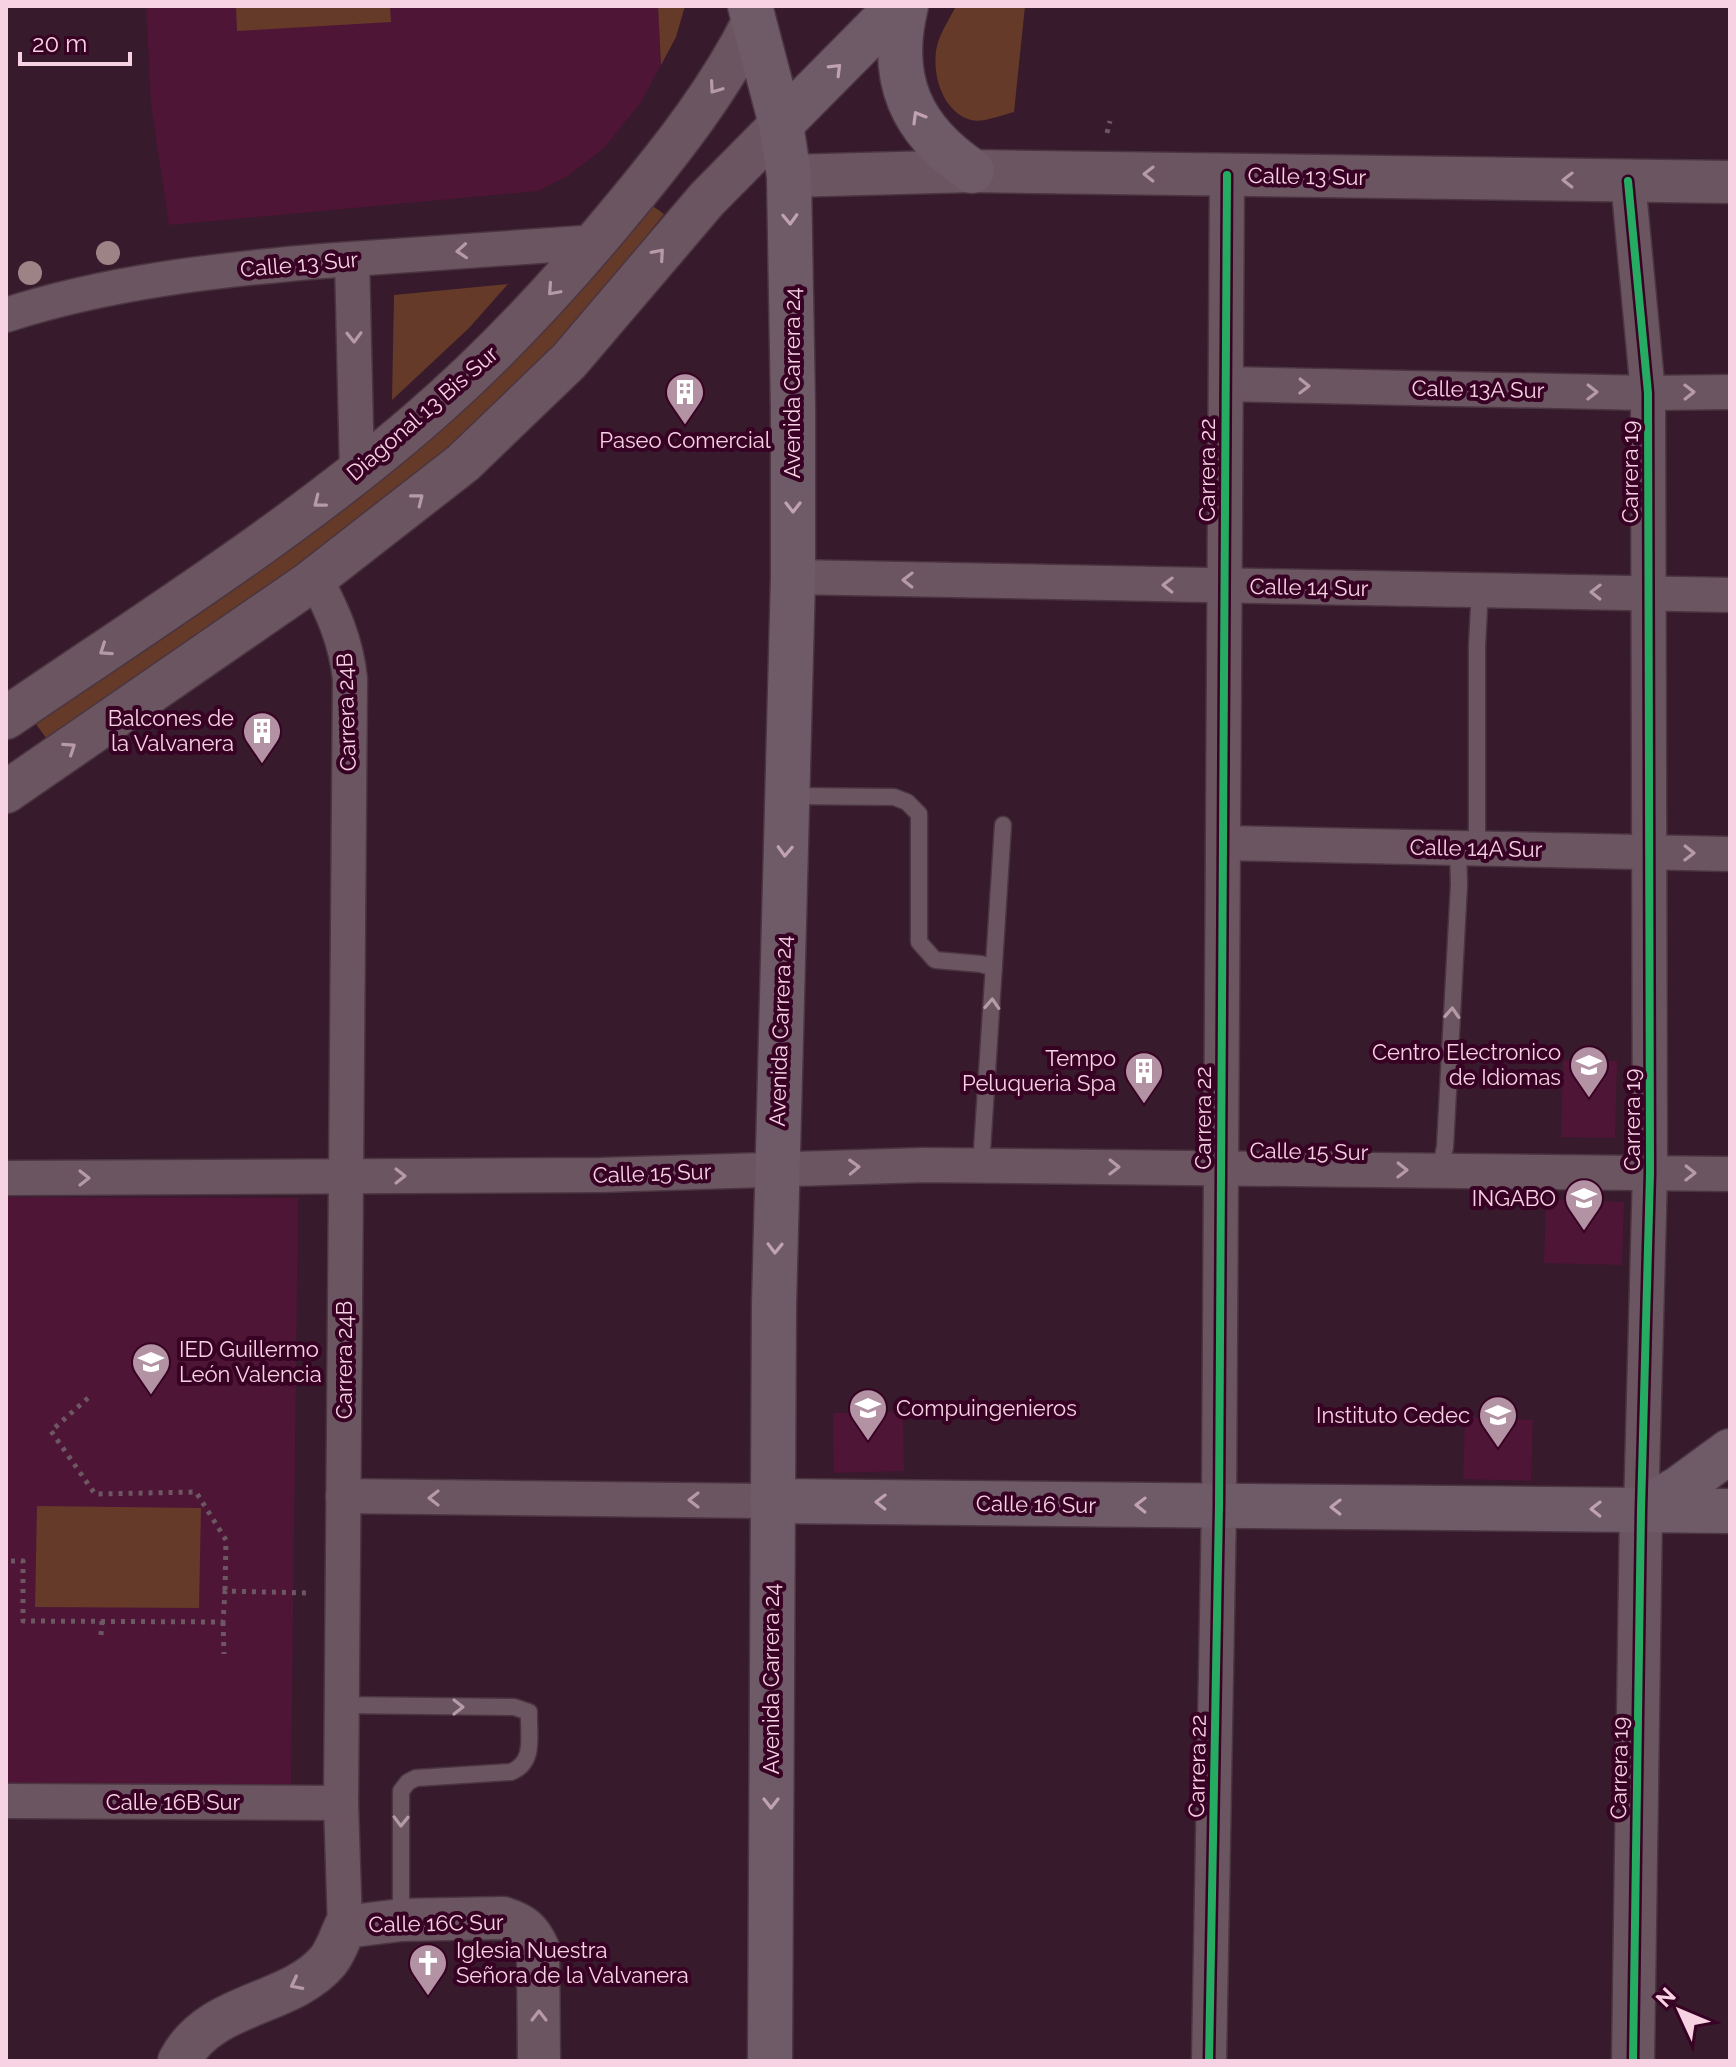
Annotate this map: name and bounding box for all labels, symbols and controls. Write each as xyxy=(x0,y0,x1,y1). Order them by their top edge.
scale bar xyxy=(20,16,130,66)
text: 20 m xyxy=(32,29,87,58)
one-way arrow xyxy=(827,64,841,78)
one-way arrow xyxy=(710,79,725,93)
one-way arrow xyxy=(912,111,928,126)
street label: Calle 13 Sur xyxy=(1248,162,1367,190)
one-way arrow xyxy=(1142,165,1155,183)
one-way arrow xyxy=(1561,171,1574,189)
one-way arrow xyxy=(781,213,799,226)
one-way arrow xyxy=(455,242,468,259)
street label: Calle 13 Sur xyxy=(239,246,359,282)
one-way arrow xyxy=(649,249,664,264)
one-way arrow xyxy=(548,281,562,296)
street label: Avenida Carrera 24 xyxy=(779,287,805,479)
one-way arrow xyxy=(345,331,362,344)
street label: Diagonal 13 Bis Sur xyxy=(341,340,503,486)
building icon: Paseo Comercial xyxy=(664,371,706,426)
street label: Calle 13A Sur xyxy=(1411,375,1545,403)
one-way arrow xyxy=(1298,377,1311,394)
one-way arrow xyxy=(1586,383,1599,400)
one-way arrow xyxy=(1683,383,1696,401)
street label: Carrera 22 xyxy=(1194,418,1220,522)
street label: Carrera 19 xyxy=(1617,421,1643,523)
place label: Paseo Comercial xyxy=(599,427,771,453)
one-way arrow xyxy=(313,492,328,506)
one-way arrow xyxy=(409,494,424,508)
one-way arrow xyxy=(784,501,802,514)
one-way arrow xyxy=(901,571,914,588)
street label: Calle 14 Sur xyxy=(1249,573,1369,601)
one-way arrow xyxy=(1161,576,1174,593)
one-way arrow xyxy=(1589,584,1602,601)
one-way arrow xyxy=(100,640,114,655)
street label: Carrera 24B xyxy=(331,652,361,772)
place label: Balcones de la Valvanera xyxy=(108,705,234,756)
building icon: Balcones de la Valvanera xyxy=(241,710,283,765)
one-way arrow xyxy=(62,743,76,758)
street label: Calle 14A Sur xyxy=(1409,834,1543,862)
one-way arrow xyxy=(1683,844,1696,861)
one-way arrow xyxy=(776,845,794,858)
street label: Avenida Carrera 24 xyxy=(764,935,796,1127)
one-way arrow xyxy=(983,997,1000,1010)
one-way arrow xyxy=(1443,1006,1460,1019)
place label: Centro Electronico de Idiomas xyxy=(1372,1039,1561,1090)
school or university icon: Centro Electronico de Idiomas xyxy=(1568,1044,1610,1099)
place label: Tempo Peluqueria Spa xyxy=(962,1045,1116,1096)
building icon: Tempo Peluqueria Spa xyxy=(1123,1050,1165,1105)
street label: Carrera 22 xyxy=(1190,1066,1216,1170)
street label: Carrera 19 xyxy=(1619,1069,1645,1171)
street label: Calle 15 Sur xyxy=(1249,1137,1369,1165)
street label: Calle 15 Sur xyxy=(592,1158,712,1188)
one-way arrow xyxy=(848,1158,861,1176)
one-way arrow xyxy=(1108,1158,1121,1176)
one-way arrow xyxy=(1396,1161,1409,1179)
one-way arrow xyxy=(1684,1164,1697,1182)
one-way arrow xyxy=(394,1167,407,1185)
one-way arrow xyxy=(78,1169,91,1187)
school or university icon: INGABO xyxy=(1563,1177,1605,1232)
place label: INGABO xyxy=(1472,1185,1556,1211)
one-way arrow xyxy=(766,1242,784,1255)
street label: Carrera 24B xyxy=(331,1301,357,1419)
place label: IED Guillermo León Valencia xyxy=(179,1336,322,1387)
school or university icon: IED Guillermo León Valencia xyxy=(130,1341,172,1396)
school or university icon: Compuingenieros xyxy=(847,1387,889,1442)
school or university icon: Instituto Cedec xyxy=(1477,1394,1519,1449)
place label: Compuingenieros xyxy=(896,1395,1077,1421)
place label: Instituto Cedec xyxy=(1316,1402,1470,1428)
one-way arrow xyxy=(427,1489,440,1507)
street label: Calle 16 Sur xyxy=(976,1490,1096,1518)
one-way arrow xyxy=(687,1491,700,1509)
one-way arrow xyxy=(874,1493,887,1511)
one-way arrow xyxy=(1134,1496,1147,1514)
one-way arrow xyxy=(1329,1498,1342,1516)
one-way arrow xyxy=(1589,1501,1602,1518)
street label: Avenida Carrera 24 xyxy=(758,1583,784,1775)
one-way arrow xyxy=(452,1698,465,1716)
street label: Carrera 22 xyxy=(1183,1714,1211,1818)
street label: Carrera 19 xyxy=(1605,1716,1633,1820)
street label: Calle 16B Sur xyxy=(106,1789,241,1815)
one-way arrow xyxy=(762,1797,780,1810)
one-way arrow xyxy=(392,1815,409,1828)
street label: Calle 16C Sur xyxy=(368,1909,504,1937)
place label: Iglesia Nuestra Señora de la Valvanera xyxy=(456,1937,689,1988)
church icon: Iglesia Nuestra Señora de la Valvanera xyxy=(407,1942,449,1997)
north arrow xyxy=(1640,1971,1720,2051)
one-way arrow xyxy=(290,1974,304,1989)
text: N xyxy=(1650,1982,1681,2012)
one-way arrow xyxy=(530,2009,548,2022)

